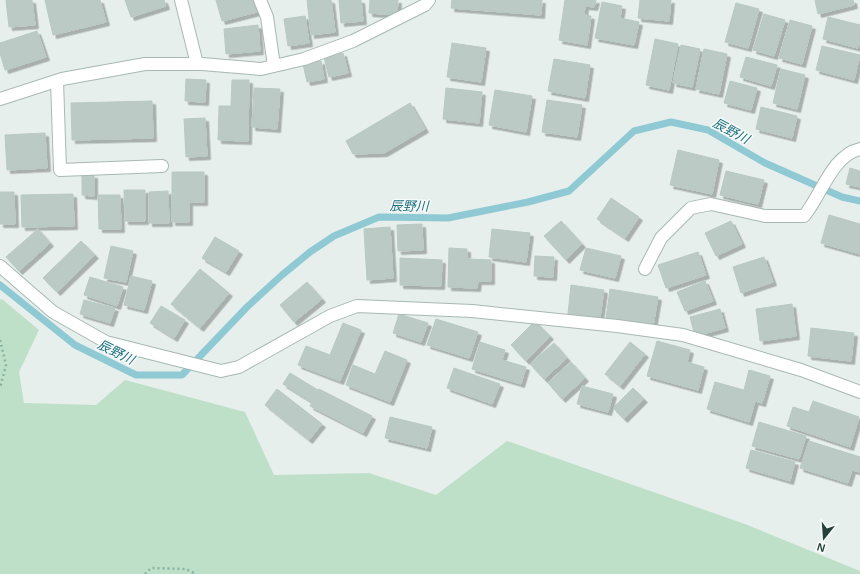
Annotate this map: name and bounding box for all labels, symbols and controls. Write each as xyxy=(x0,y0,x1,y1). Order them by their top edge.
water label: 辰野川 xyxy=(710,115,753,148)
water label: 辰野川 xyxy=(389,198,431,214)
water label: 辰野川 xyxy=(95,337,139,368)
north arrow xyxy=(804,518,844,558)
text: N xyxy=(815,541,827,554)

